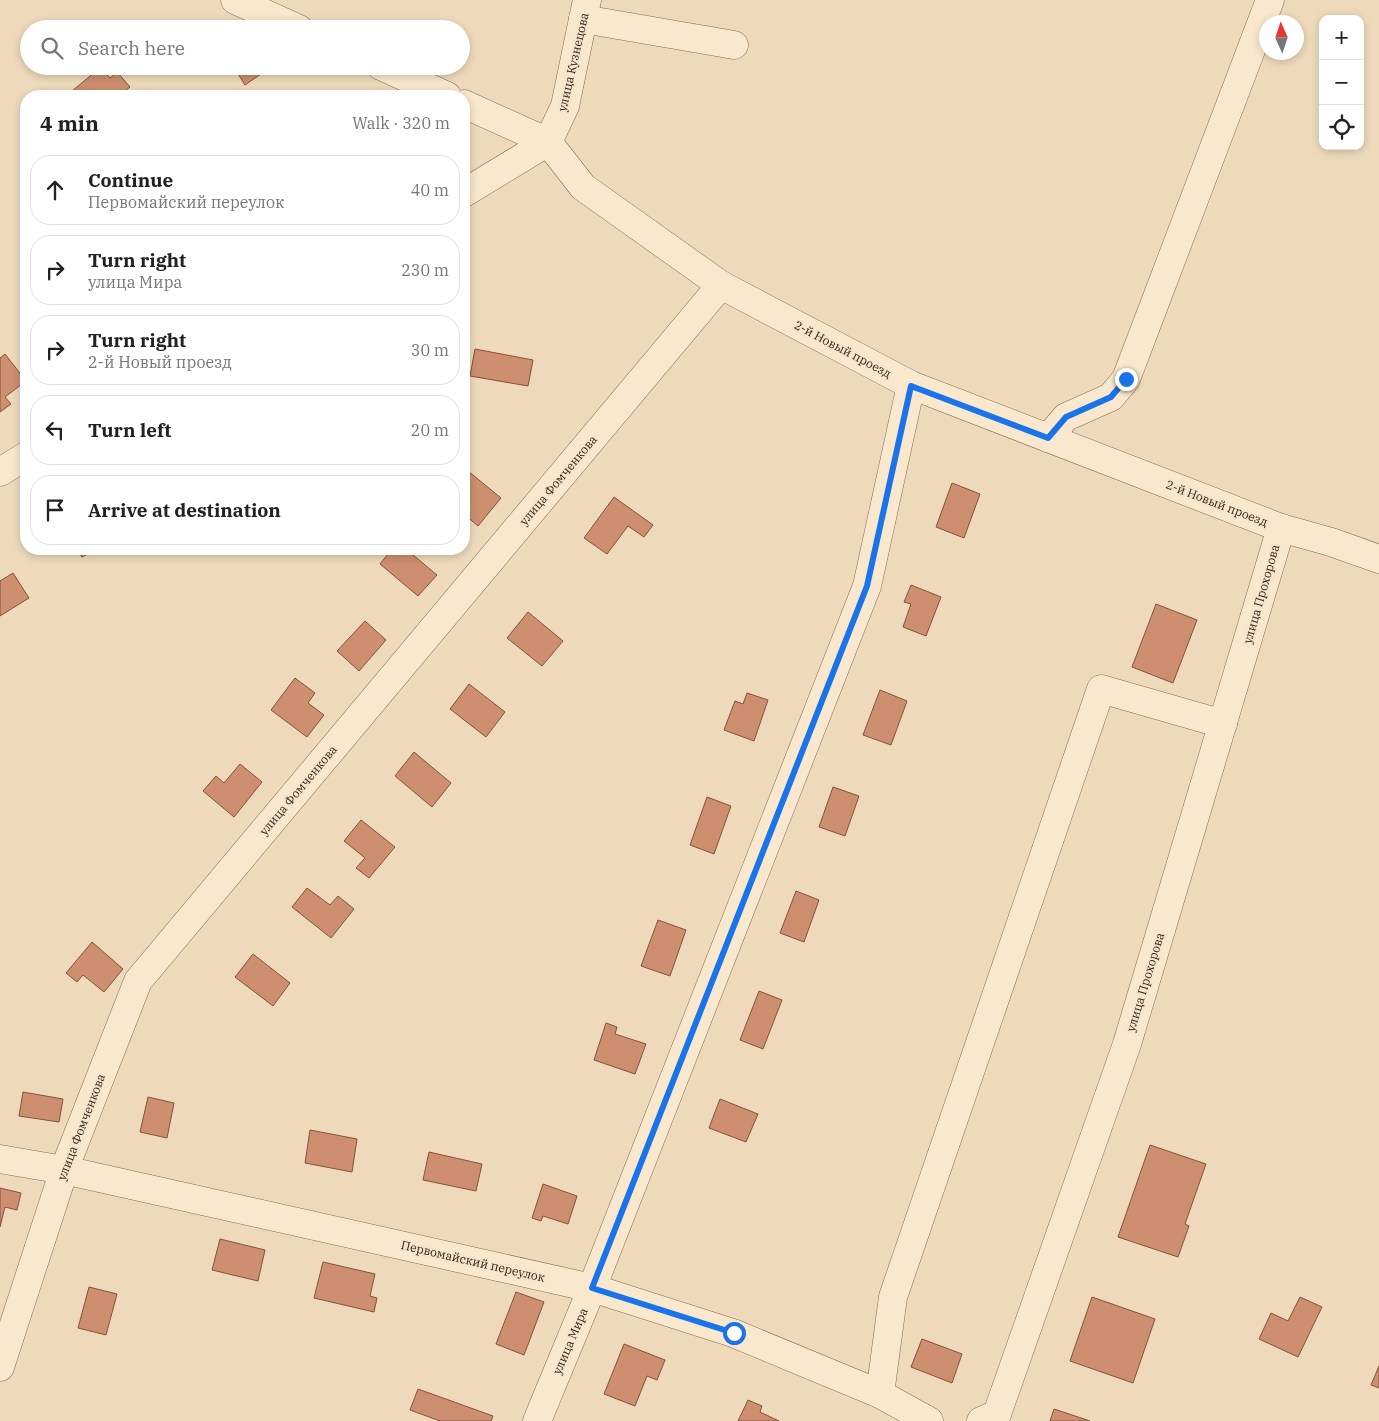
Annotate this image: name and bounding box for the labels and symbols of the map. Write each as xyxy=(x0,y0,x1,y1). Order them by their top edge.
street label: улица Кузнецова xyxy=(554,11,592,113)
north arrow xyxy=(1259,15,1304,60)
street label: 2-й Новый проезд xyxy=(792,317,894,381)
route end xyxy=(1115,368,1138,391)
street label: улица Фомченкова xyxy=(516,432,600,528)
street label: 2-й Новый проезд xyxy=(1164,477,1270,529)
street label: улица Прохорова xyxy=(1240,542,1282,645)
street label: улица Фомченкова xyxy=(256,742,340,838)
street label: улица Прохорова xyxy=(1123,930,1167,1033)
street label: улица Фомченкова xyxy=(54,1071,108,1182)
street label: Первомайский переулок xyxy=(400,1237,546,1285)
street label: улица Мира xyxy=(549,1305,591,1377)
route start xyxy=(723,1322,746,1345)

